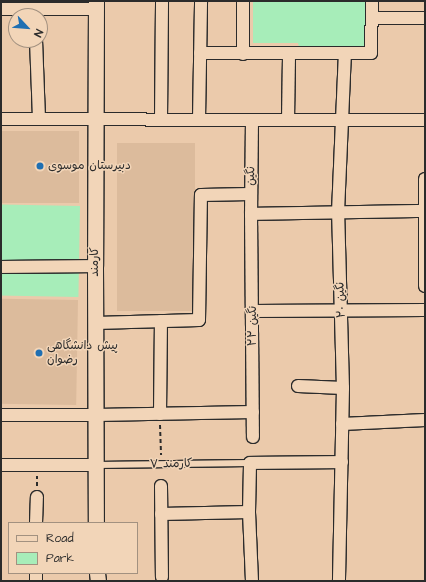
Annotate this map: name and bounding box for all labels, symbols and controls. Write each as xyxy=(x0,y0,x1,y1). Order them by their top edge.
north arrow xyxy=(8,8,48,48)
text: N xyxy=(30,27,47,39)
place label: دبیرستان موسوی xyxy=(48,159,131,173)
marker: دبیرستان موسوی xyxy=(35,161,45,171)
street label: نگین xyxy=(244,166,258,186)
street label: کارمند xyxy=(88,247,102,277)
street label: نگین ۲۰ xyxy=(333,282,349,318)
street label: نگین ۲۲ xyxy=(246,306,260,346)
place label: پیش دانشگاهی رضوان xyxy=(47,339,118,367)
marker: پیش دانشگاهی رضوان xyxy=(34,348,44,358)
street label: کارمند ۷ xyxy=(149,456,193,472)
legend xyxy=(8,522,138,574)
text: Road xyxy=(46,530,74,547)
text: Park xyxy=(46,550,74,567)

